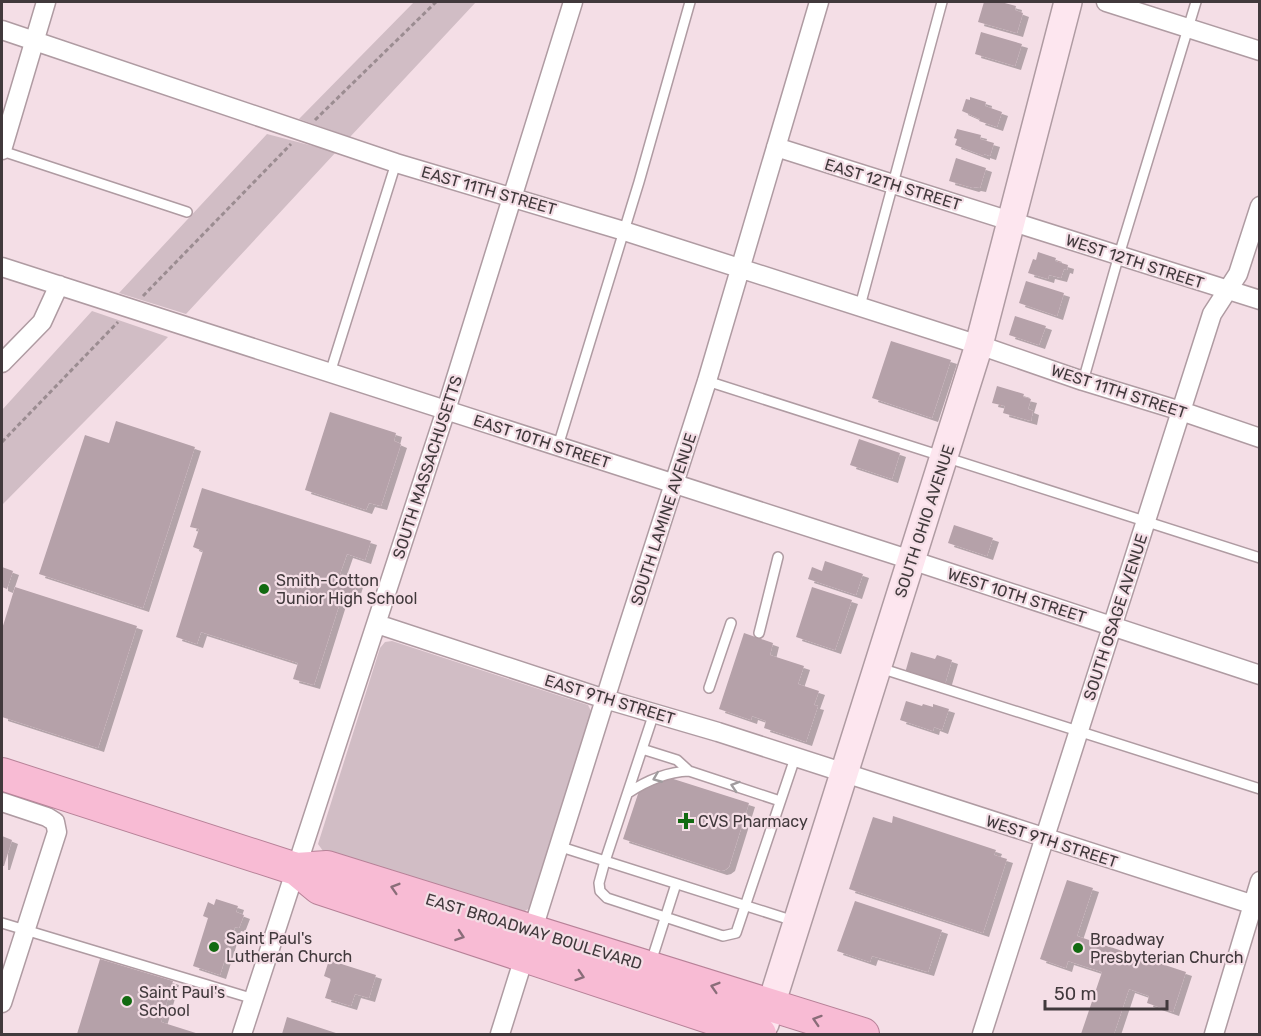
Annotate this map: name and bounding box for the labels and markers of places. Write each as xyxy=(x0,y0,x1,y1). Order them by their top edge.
place label: Smith-Cotton Junior High School xyxy=(276,571,417,608)
marker: Smith-Cotton Junior High School xyxy=(257,582,271,596)
place label: CVS Pharmacy xyxy=(698,812,808,831)
marker: CVS Pharmacy xyxy=(679,814,693,828)
place label: Saint Paul's Lutheran Church xyxy=(226,929,352,966)
place label: Broadway Presbyterian Church xyxy=(1090,930,1244,967)
marker: Saint Paul's Lutheran Church xyxy=(207,940,221,954)
marker: Broadway Presbyterian Church xyxy=(1071,941,1085,955)
place label: Saint Paul's School xyxy=(139,983,225,1020)
marker: Saint Paul's School xyxy=(120,994,134,1008)

